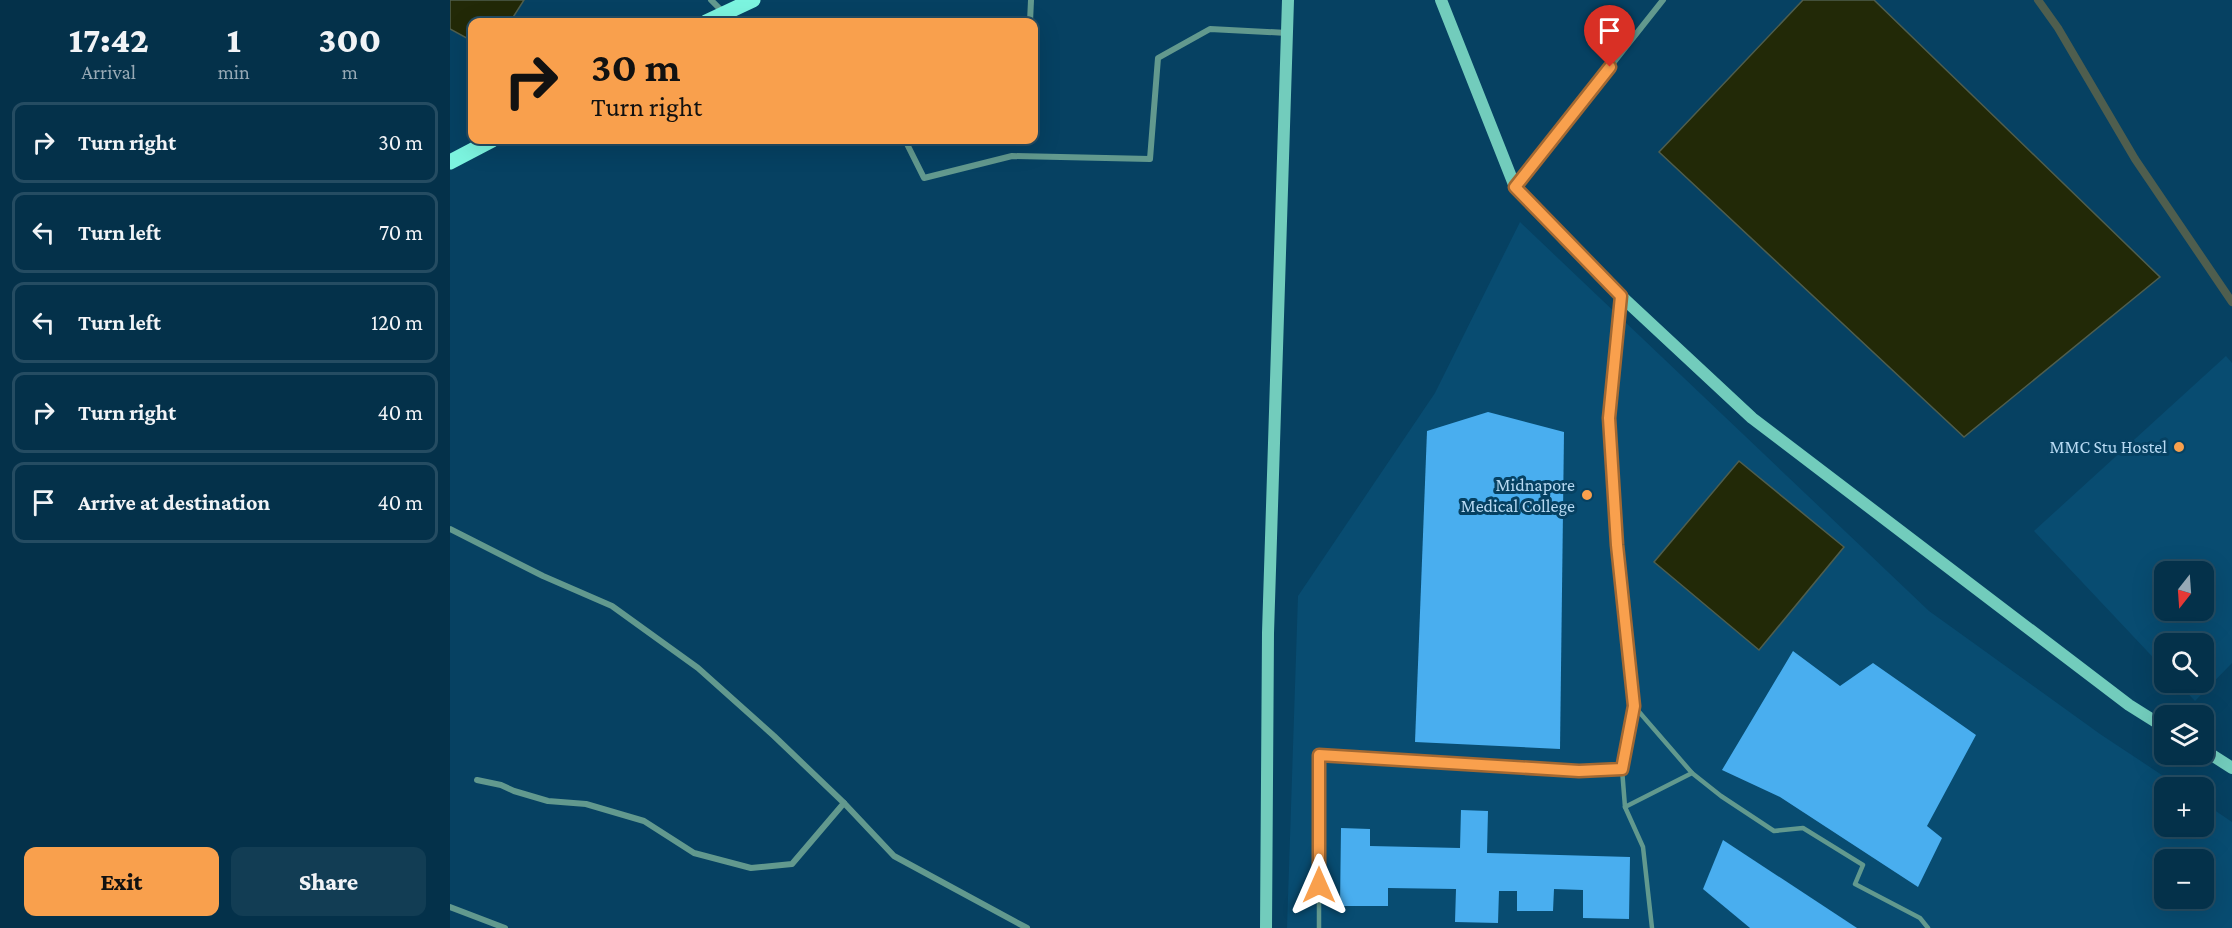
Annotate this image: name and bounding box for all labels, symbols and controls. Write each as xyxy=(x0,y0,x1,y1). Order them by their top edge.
pin xyxy=(1584,5,1635,67)
icon: arrive xyxy=(1593,14,1626,47)
text: 17:42 xyxy=(69,20,149,60)
text: 1 xyxy=(227,20,241,60)
text: 300 xyxy=(318,20,381,60)
icon: right xyxy=(492,42,570,120)
text: 30 m xyxy=(591,43,681,90)
text: Arrival xyxy=(82,61,136,83)
text: min xyxy=(218,61,250,83)
text: m xyxy=(342,61,358,83)
text: Turn right xyxy=(591,92,702,122)
icon: right xyxy=(27,126,60,159)
text: Turn right xyxy=(78,130,176,155)
text: 30 m xyxy=(378,130,423,155)
icon: left xyxy=(27,216,60,249)
text: Turn left xyxy=(78,220,161,245)
text: 70 m xyxy=(379,220,423,245)
icon: left xyxy=(27,306,60,339)
text: Turn left xyxy=(78,310,161,335)
text: 120 m xyxy=(371,310,423,335)
icon: right xyxy=(27,396,60,429)
text: Turn right xyxy=(78,400,176,425)
text: 40 m xyxy=(378,400,423,425)
place label: MMC Stu Hostel xyxy=(2050,437,2167,457)
marker: MMC Stu Hostel xyxy=(2172,440,2186,454)
place label: Midnapore Medical College xyxy=(1461,475,1575,516)
icon: arrive xyxy=(27,486,60,519)
marker: Midnapore Medical College xyxy=(1580,488,1594,502)
text: Arrive at destination xyxy=(78,490,270,515)
text: 40 m xyxy=(378,490,423,515)
north arrow xyxy=(2154,561,2214,621)
map controls xyxy=(2154,561,2214,909)
button: search xyxy=(2154,633,2214,693)
button: layers xyxy=(2154,705,2214,765)
button: + xyxy=(2154,777,2214,837)
button: Exit xyxy=(24,847,219,916)
button: Share xyxy=(231,847,426,916)
button: − xyxy=(2154,849,2214,909)
position arrow xyxy=(1287,853,1351,917)

